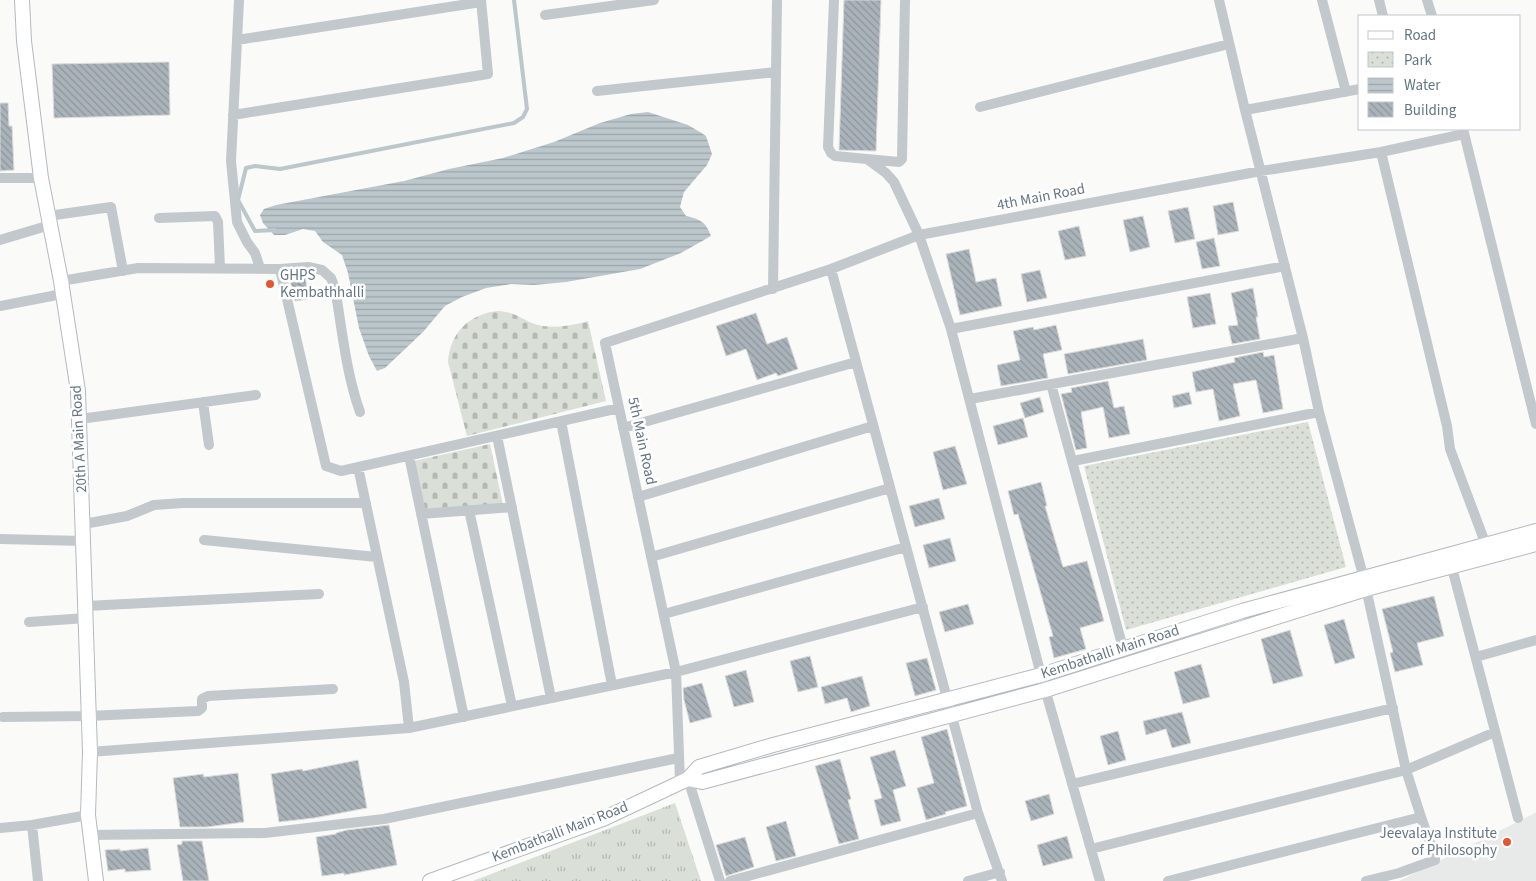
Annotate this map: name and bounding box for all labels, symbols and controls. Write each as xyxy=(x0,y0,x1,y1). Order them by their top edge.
legend xyxy=(1358,15,1521,130)
text: Road xyxy=(1404,25,1436,46)
text: Park xyxy=(1404,50,1433,71)
text: Water xyxy=(1404,75,1441,96)
text: Building xyxy=(1404,100,1457,121)
street label: 4th Main Road xyxy=(995,178,1087,216)
place label: GHPS Kembathhalli xyxy=(280,265,364,303)
marker: GHPS Kembathhalli xyxy=(264,278,276,290)
street label: 20th A Main Road xyxy=(66,385,92,493)
street label: 5th Main Road xyxy=(622,395,662,487)
street label: Kembathalli Main Road xyxy=(1038,620,1182,684)
street label: Kembathalli Main Road xyxy=(489,796,631,868)
place label: Jeevalaya Institute of Philosophy xyxy=(1380,823,1497,861)
marker: Jeevalaya Institute of Philosophy xyxy=(1501,836,1513,848)

